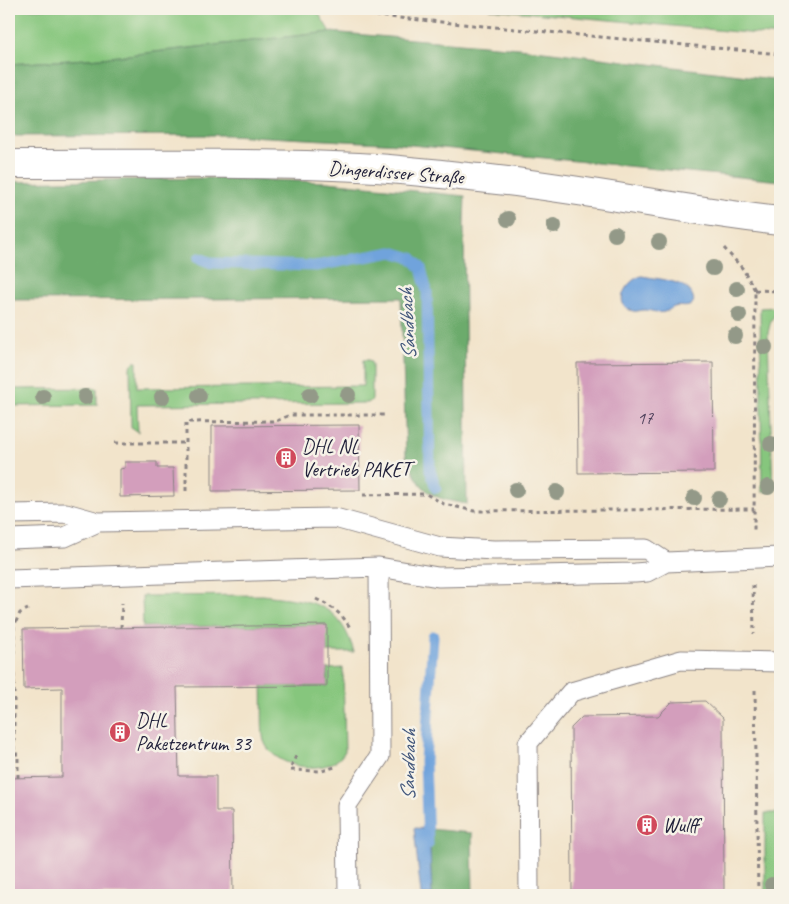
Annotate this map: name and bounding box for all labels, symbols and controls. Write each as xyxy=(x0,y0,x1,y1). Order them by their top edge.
street label: Dingerdisser Straße xyxy=(328,155,466,190)
water label: Sandbach xyxy=(392,286,422,360)
house number: 17 xyxy=(637,407,654,429)
place label: DHL NL Vertrieb PAKET xyxy=(302,434,415,482)
building icon: DHL NL Vertrieb PAKET xyxy=(274,446,298,470)
place label: DHL Paketzentrum 33 xyxy=(136,708,253,756)
building icon: DHL Paketzentrum 33 xyxy=(108,720,132,744)
water label: Sandbach xyxy=(394,728,422,801)
building icon: Wulff xyxy=(635,813,659,837)
place label: Wulff xyxy=(663,813,702,838)

